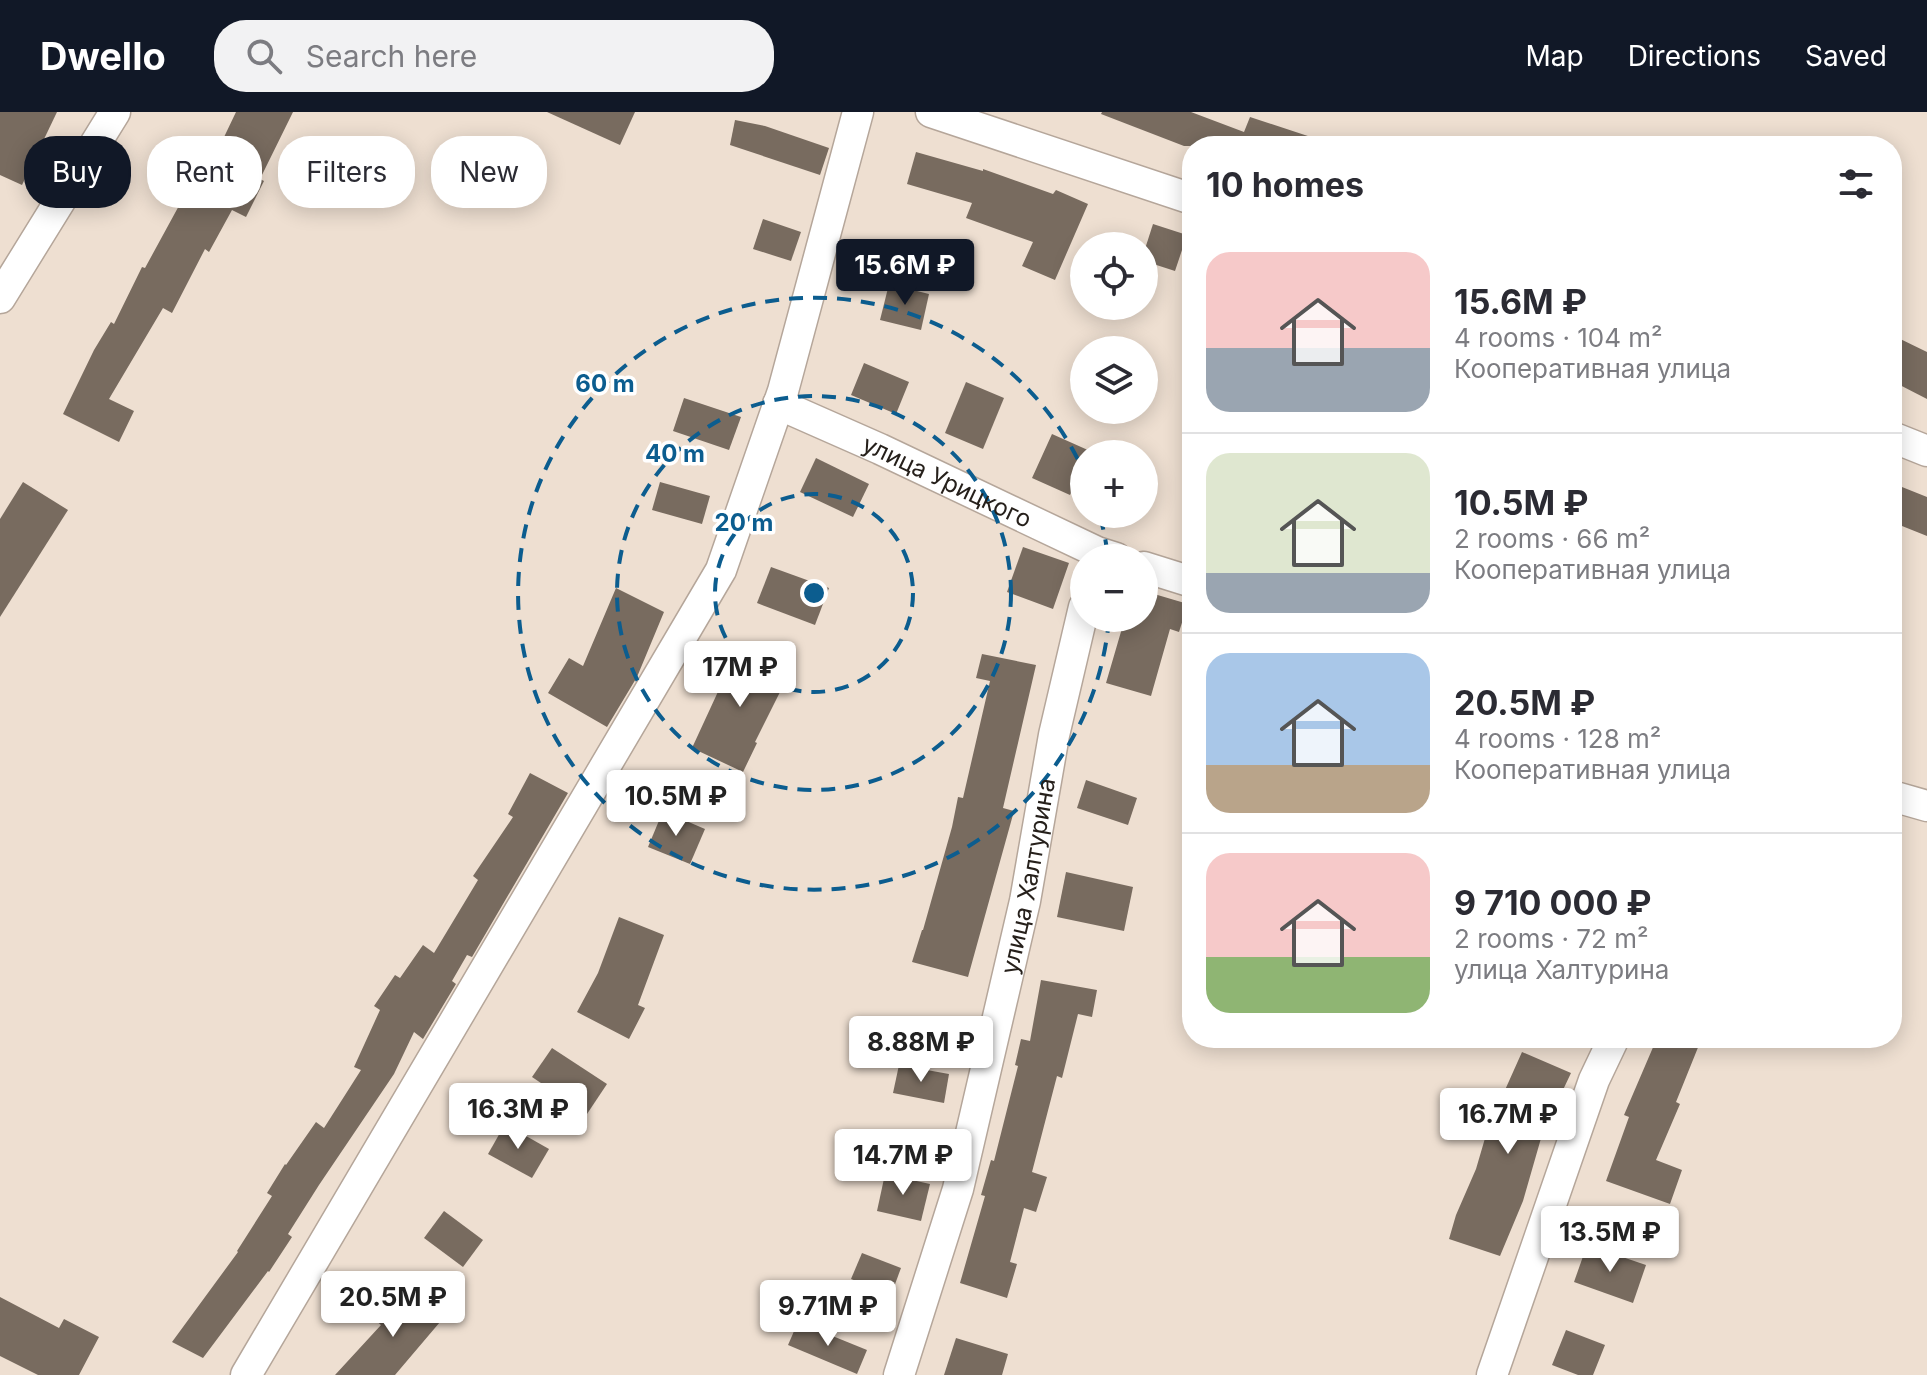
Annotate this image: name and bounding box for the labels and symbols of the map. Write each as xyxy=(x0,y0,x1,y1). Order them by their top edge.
pin: 15.6M ₽ xyxy=(831,239,979,307)
text: 60 m xyxy=(575,369,635,398)
street label: улица Урицкого xyxy=(858,429,1037,533)
text: 40 m xyxy=(645,439,705,468)
text: 20 m xyxy=(715,508,773,537)
centre of rings xyxy=(800,579,828,607)
pin: 17M ₽ xyxy=(684,641,796,709)
pin: 10.5M ₽ xyxy=(602,770,750,838)
street label: улица Халтурина xyxy=(994,776,1061,977)
pin: 8.88M ₽ xyxy=(847,1016,995,1084)
pin: 16.3M ₽ xyxy=(444,1083,592,1151)
pin: 16.7M ₽ xyxy=(1434,1088,1582,1156)
pin: 14.7M ₽ xyxy=(829,1129,977,1197)
pin: 13.5M ₽ xyxy=(1536,1206,1684,1274)
pin: 20.5M ₽ xyxy=(319,1271,467,1339)
pin: 9.71M ₽ xyxy=(754,1280,902,1348)

